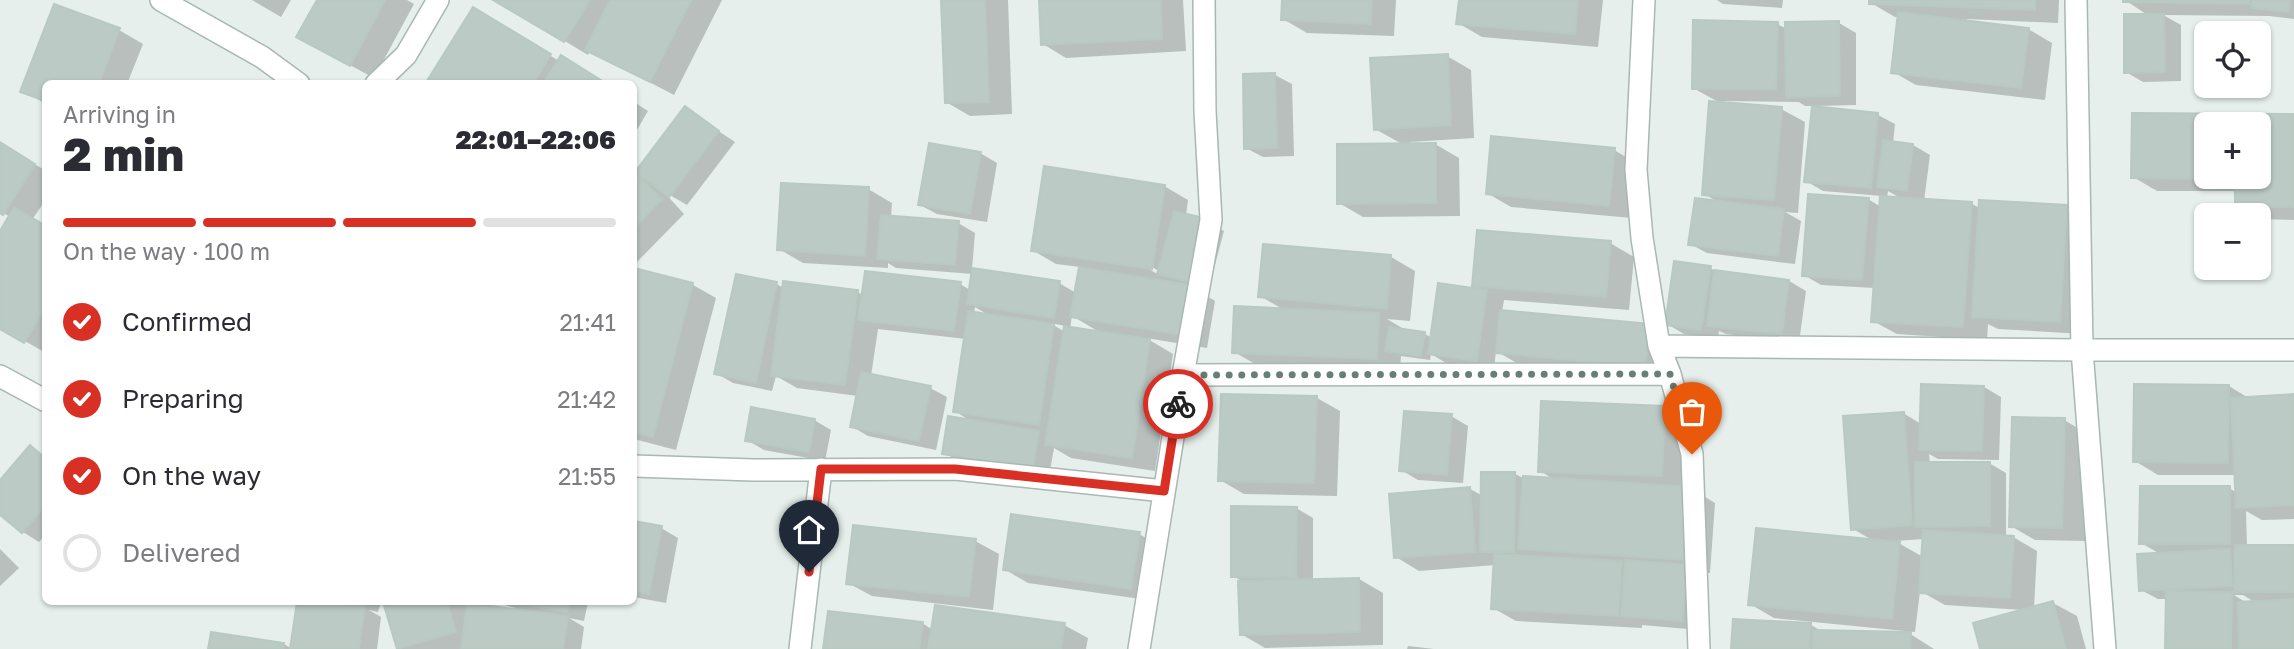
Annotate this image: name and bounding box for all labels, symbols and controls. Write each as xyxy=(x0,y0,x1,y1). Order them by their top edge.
map controls xyxy=(2194,21,2271,280)
button: locate xyxy=(2194,21,2271,98)
text: Arriving in xyxy=(63,100,176,128)
button: + xyxy=(2194,112,2271,189)
text: 22:01–22:06 xyxy=(456,124,616,155)
text: 2 min xyxy=(63,126,184,181)
button: − xyxy=(2194,203,2271,280)
text: On the way · 100 m xyxy=(63,237,270,265)
icon: check xyxy=(63,303,101,341)
text: Confirmed xyxy=(122,306,252,337)
text: 21:41 xyxy=(559,308,616,336)
courier xyxy=(1143,369,1213,439)
icon: check xyxy=(63,380,101,418)
pin xyxy=(1662,382,1722,454)
text: Preparing xyxy=(122,383,244,414)
text: 21:42 xyxy=(557,385,616,413)
icon: bike xyxy=(1159,385,1197,423)
icon: bag xyxy=(1673,393,1711,431)
icon: check xyxy=(63,457,101,495)
text: On the way xyxy=(122,460,261,491)
text: 21:55 xyxy=(558,462,616,490)
pin xyxy=(779,500,839,572)
icon: home xyxy=(790,511,828,549)
text: Delivered xyxy=(122,537,241,568)

